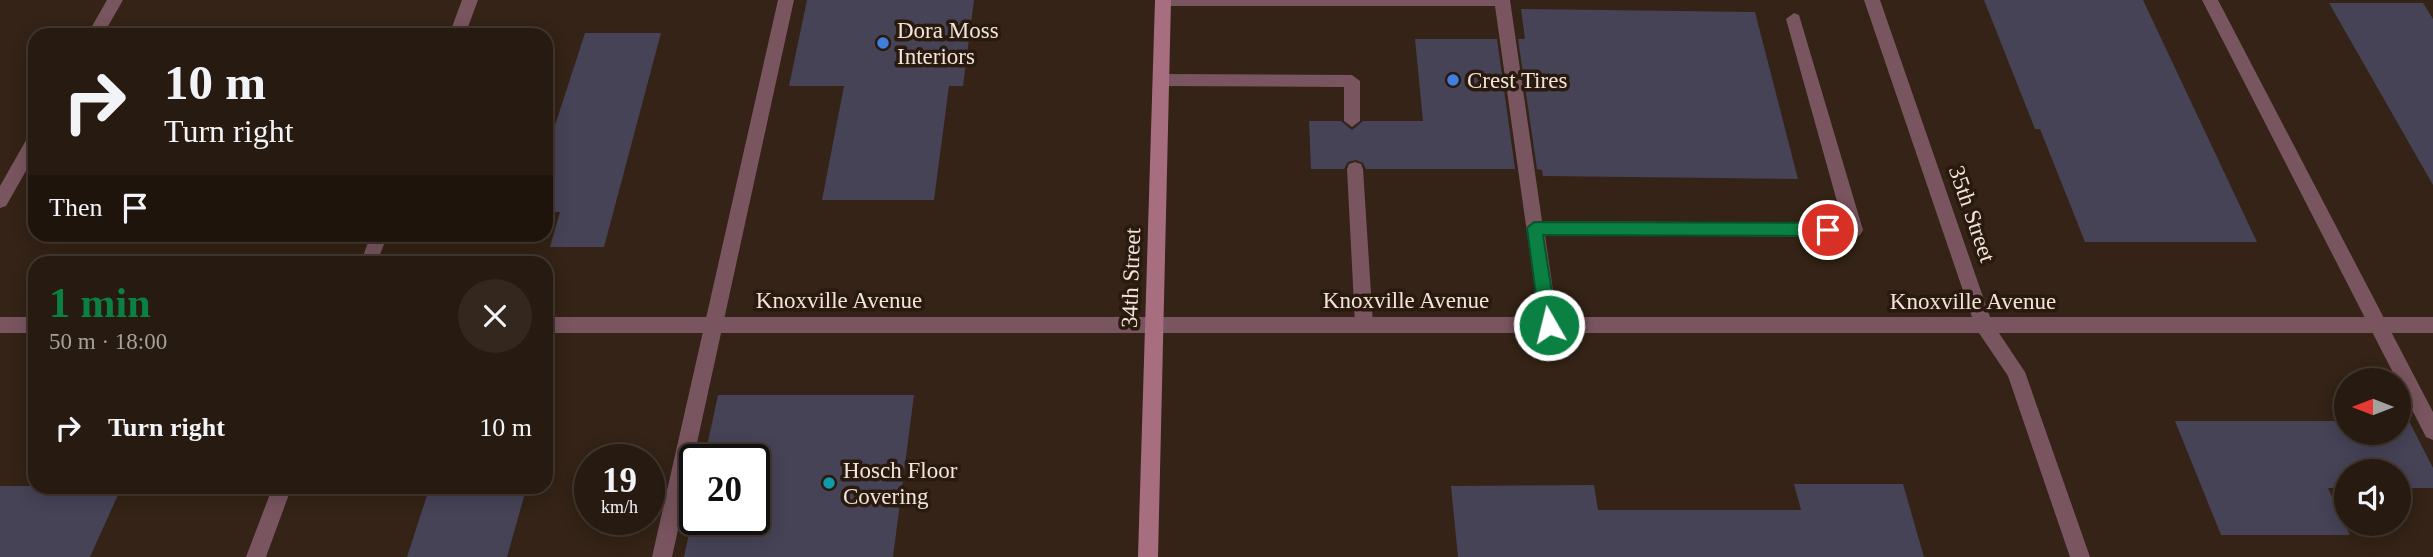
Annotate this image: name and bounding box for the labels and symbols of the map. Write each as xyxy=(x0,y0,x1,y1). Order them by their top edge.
place label: Dora Moss Interiors xyxy=(897,18,999,69)
marker: Dora Moss Interiors xyxy=(875,35,891,51)
place label: Crest Tires xyxy=(1467,68,1567,93)
marker: Crest Tires xyxy=(1445,72,1461,88)
street label: 35th Street xyxy=(1944,163,2000,266)
pin xyxy=(1798,200,1858,260)
street label: 34th Street xyxy=(1117,227,1145,329)
street label: Knoxville Avenue xyxy=(756,288,922,313)
street label: Knoxville Avenue xyxy=(1323,288,1489,313)
position arrow xyxy=(1512,288,1586,362)
street label: Knoxville Avenue xyxy=(1890,289,2056,314)
north arrow xyxy=(2334,368,2412,444)
speed limit sign: 20 xyxy=(679,444,770,535)
place label: Hosch Floor Covering xyxy=(843,458,958,509)
marker: Hosch Floor Covering xyxy=(821,475,837,491)

